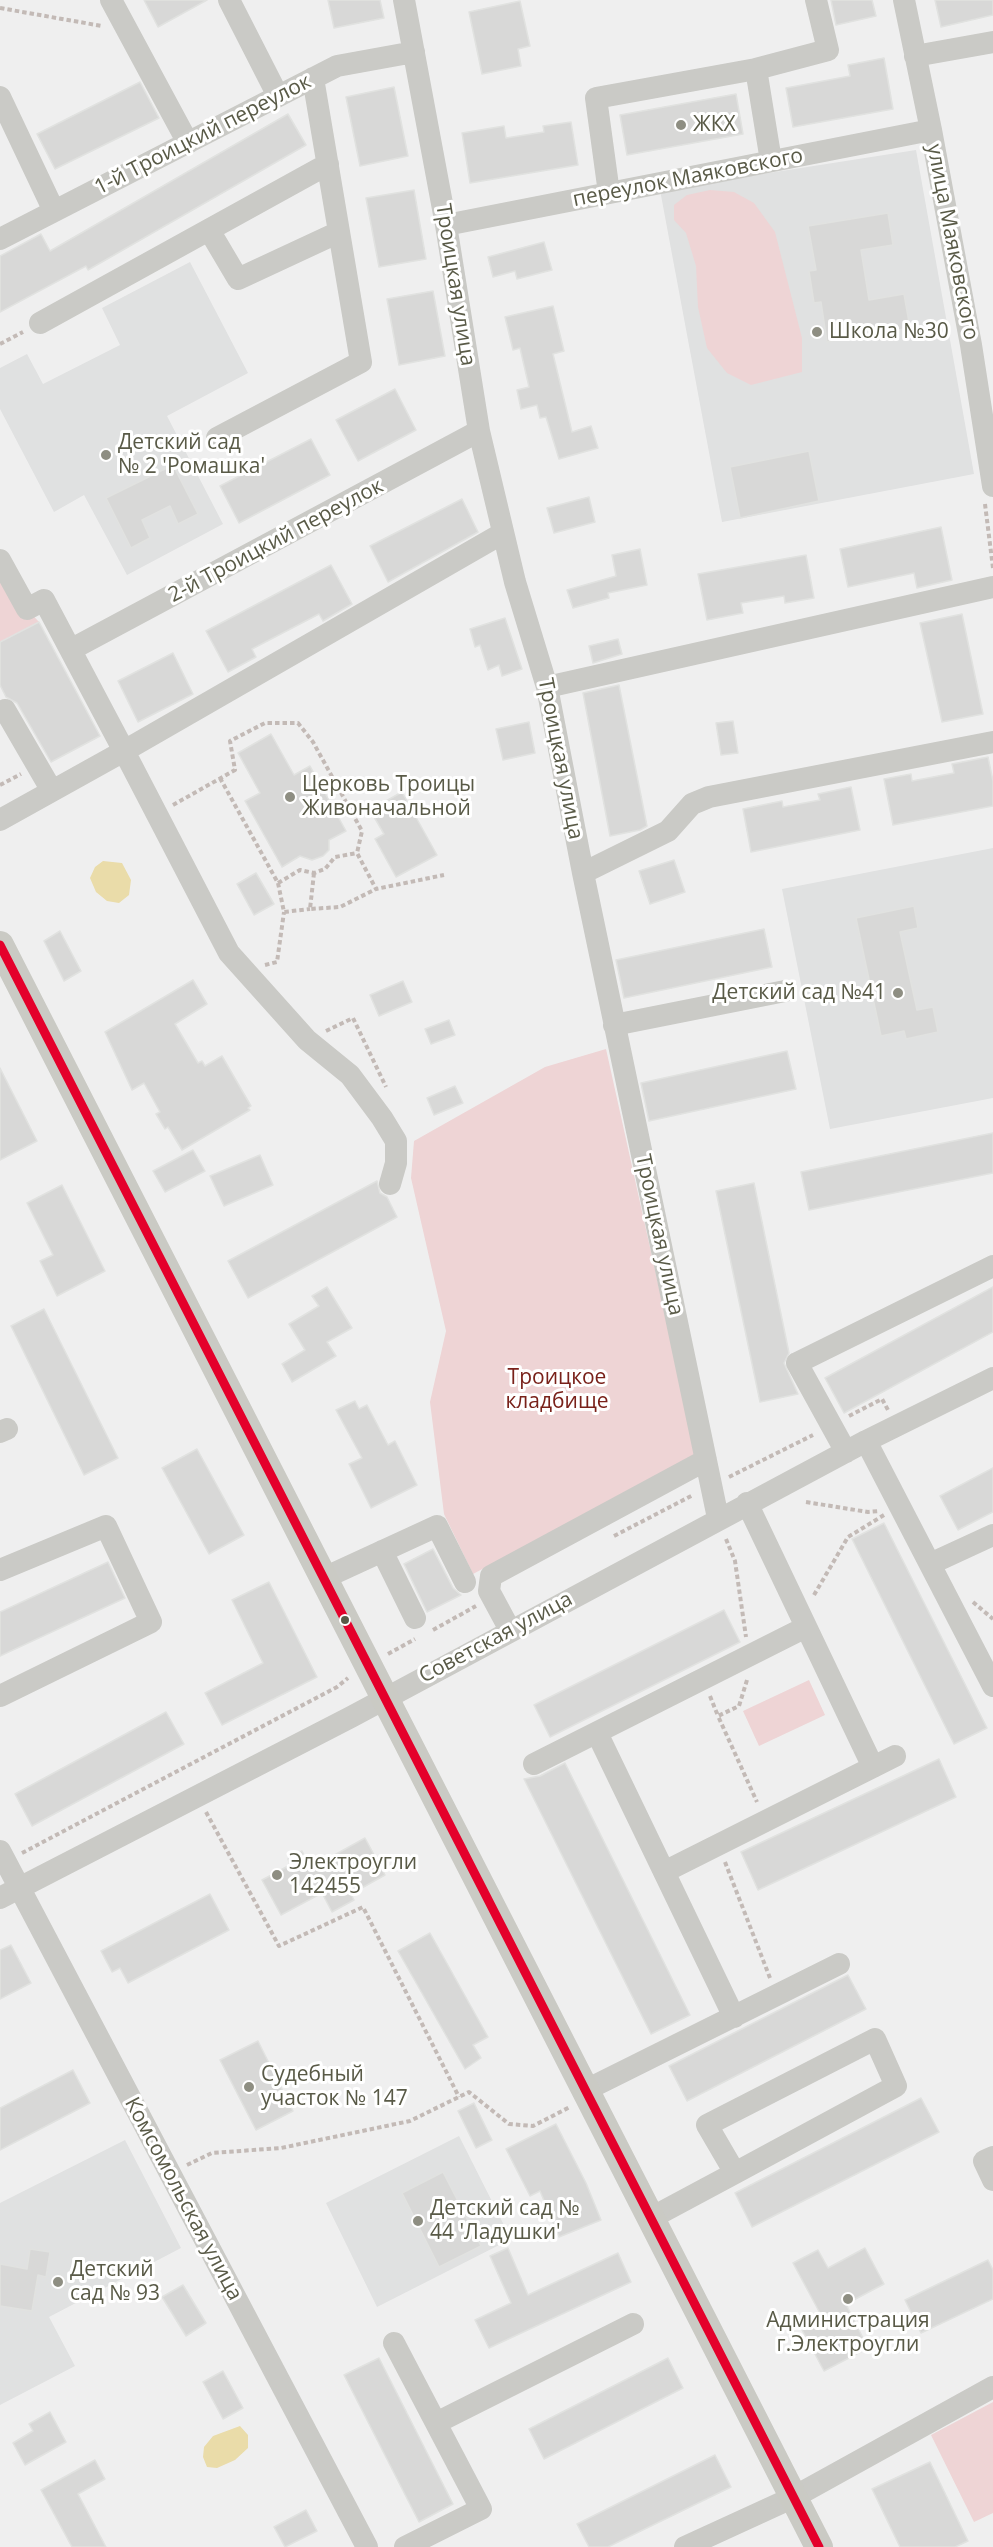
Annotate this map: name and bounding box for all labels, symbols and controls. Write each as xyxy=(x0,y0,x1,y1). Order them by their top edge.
street label: 1-й Троицкий переулок xyxy=(91,69,315,201)
place label: ЖКХ xyxy=(693,112,736,138)
marker: ЖКХ xyxy=(674,118,688,132)
street label: улица Маяковского xyxy=(921,142,983,342)
street label: переулок Маяковского xyxy=(571,143,805,213)
street label: Троицкая улица xyxy=(430,202,480,368)
place label: Школа №30 xyxy=(829,319,949,345)
marker: Школа №30 xyxy=(810,325,824,339)
place label: Детский сад № 2 'Ромашка' xyxy=(118,430,265,480)
marker: Детский сад № 2 'Ромашка' xyxy=(99,448,113,462)
street label: 2-й Троицкий переулок xyxy=(164,474,388,608)
street label: Троицкая улица xyxy=(532,676,588,842)
place label: Церковь Троицы Живоначальной xyxy=(302,772,475,822)
marker: Церковь Троицы Живоначальной xyxy=(283,790,297,804)
place label: Детский сад №41 xyxy=(712,980,886,1006)
marker: Детский сад №41 xyxy=(891,986,905,1000)
street label: Троицкая улица xyxy=(630,1152,688,1318)
park label: Троицкое кладбище xyxy=(505,1365,609,1415)
street label: Советская улица xyxy=(415,1587,577,1689)
unlabelled marker xyxy=(339,1614,351,1626)
place label: Электроугли 142455 xyxy=(289,1850,417,1900)
marker: Электроугли 142455 xyxy=(270,1868,284,1882)
place label: Судебный участок № 147 xyxy=(261,2062,408,2112)
marker: Судебный участок № 147 xyxy=(242,2080,256,2094)
street label: Комсомольская улица xyxy=(119,2093,247,2305)
place label: Детский сад № 44 'Ладушки' xyxy=(430,2196,580,2246)
marker: Детский сад № 44 'Ладушки' xyxy=(411,2214,425,2228)
place label: Детский сад № 93 xyxy=(70,2257,160,2307)
marker: Детский сад № 93 xyxy=(51,2275,65,2289)
marker: Администрация г.Электроугли xyxy=(841,2292,855,2306)
place label: Администрация г.Электроугли xyxy=(766,2308,930,2358)

